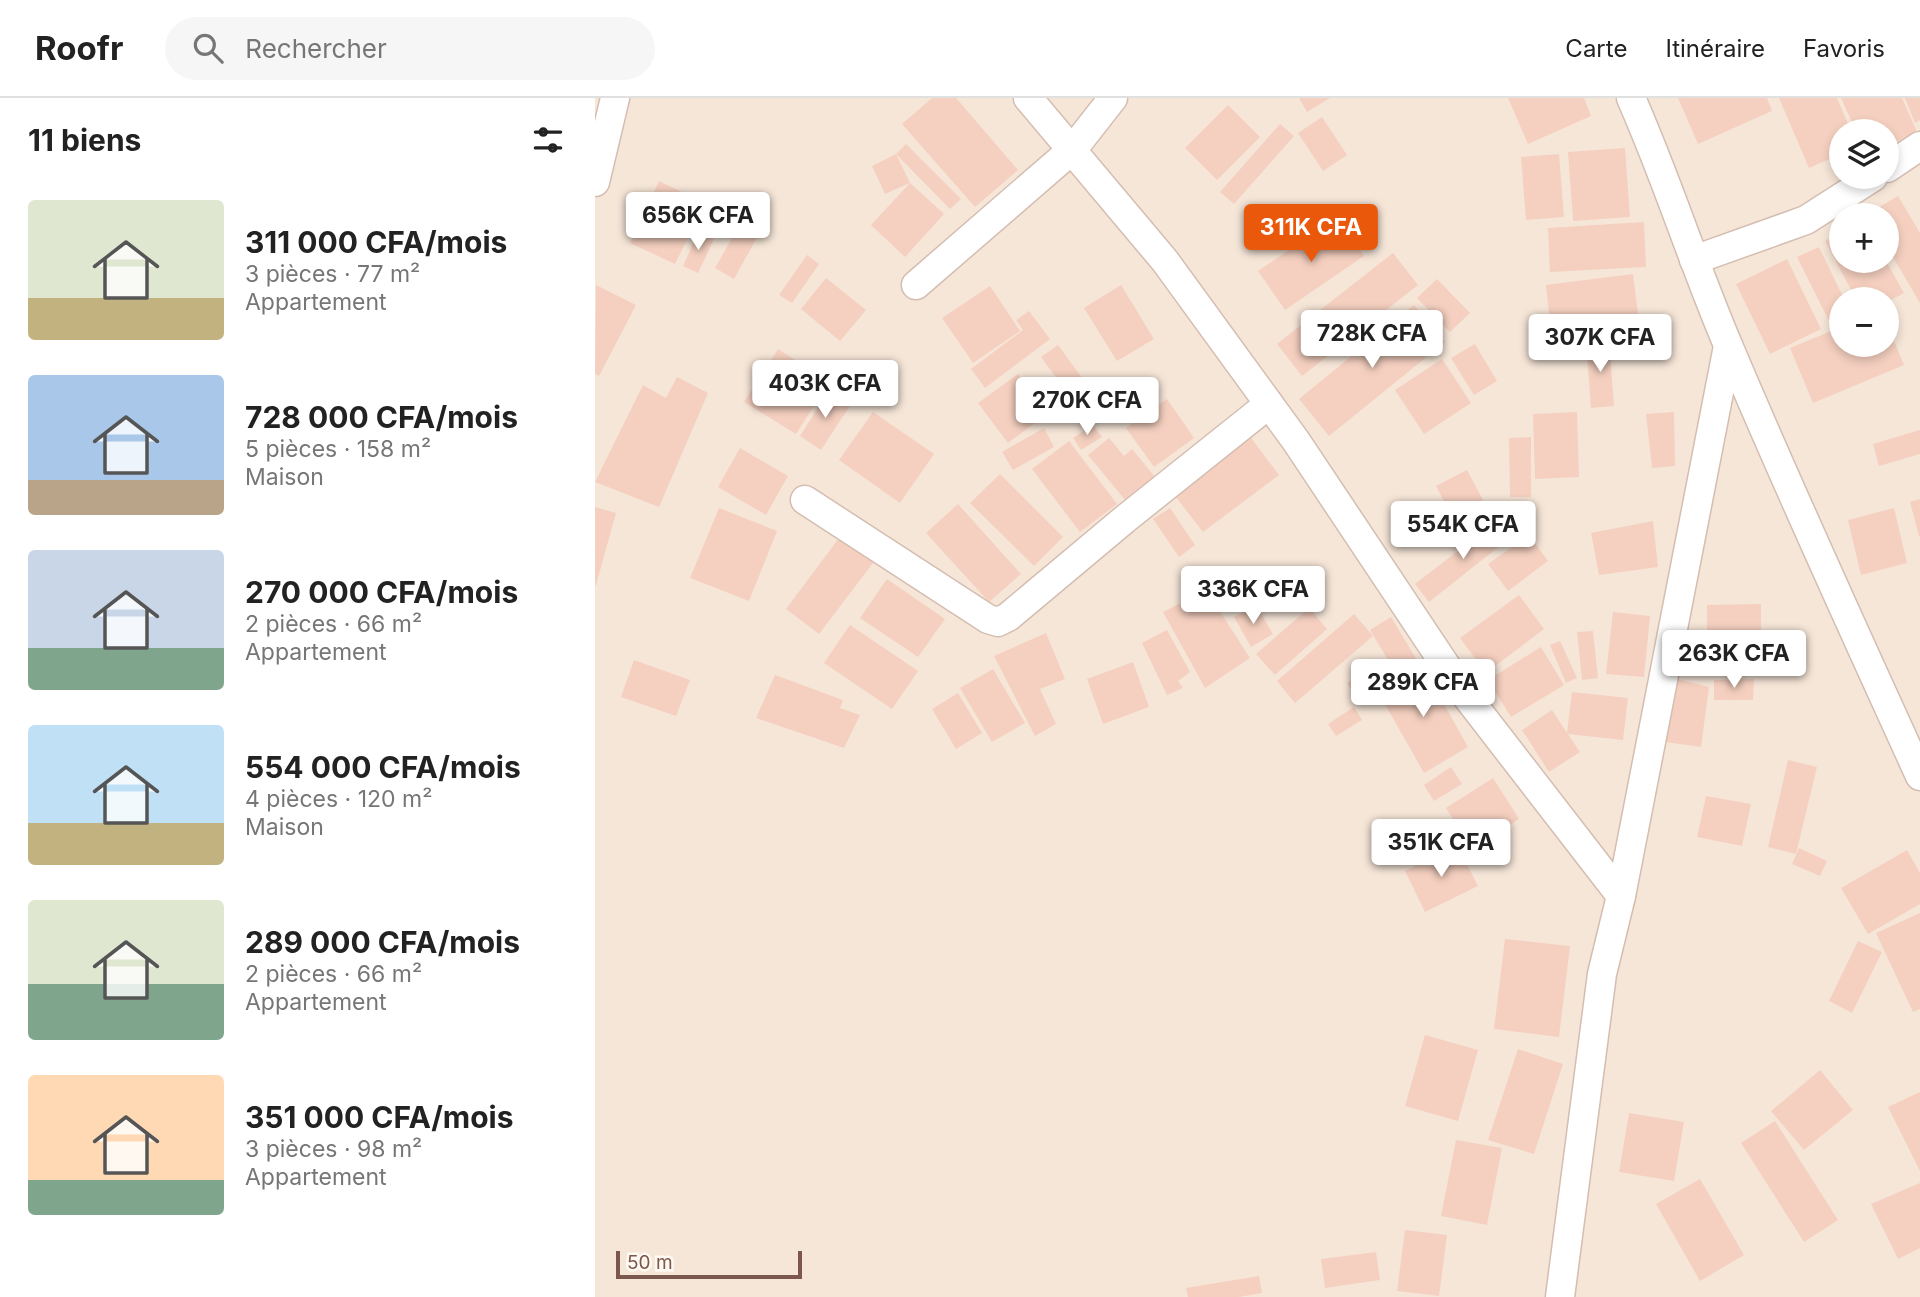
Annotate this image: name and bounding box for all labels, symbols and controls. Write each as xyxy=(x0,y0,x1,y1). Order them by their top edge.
search box xyxy=(165,17,655,80)
text: Roofr xyxy=(35,28,123,68)
icon: search xyxy=(189,29,227,67)
text: Rechercher xyxy=(245,33,387,64)
text: Carte xyxy=(1565,34,1627,63)
text: Itinéraire xyxy=(1665,34,1765,63)
text: Favoris xyxy=(1803,34,1885,63)
map controls xyxy=(1829,119,1899,357)
button: layers xyxy=(1829,119,1899,189)
icon: filters xyxy=(529,121,567,159)
text: 11 biens xyxy=(28,122,141,158)
pin: 656K CFA xyxy=(626,192,770,252)
text: 656K CFA xyxy=(642,201,754,229)
button: + xyxy=(1829,203,1899,273)
pin: 311K CFA xyxy=(1239,204,1383,264)
text: 311K CFA xyxy=(1260,213,1362,241)
text: 311 000 CFA/mois xyxy=(245,224,507,260)
icon: home xyxy=(84,228,168,312)
text: 3 pièces · 77 m² xyxy=(245,260,420,288)
button: − xyxy=(1829,287,1899,357)
text: Appartement xyxy=(245,288,387,316)
pin: 728K CFA xyxy=(1300,310,1444,370)
pin: 307K CFA xyxy=(1528,314,1672,374)
text: 728K CFA xyxy=(1317,319,1427,347)
text: 307K CFA xyxy=(1545,323,1655,351)
pin: 403K CFA xyxy=(753,360,897,420)
text: 403K CFA xyxy=(768,369,882,397)
pin: 270K CFA xyxy=(1015,378,1159,437)
text: 270K CFA xyxy=(1032,386,1142,414)
text: 728 000 CFA/mois xyxy=(245,399,518,435)
icon: home xyxy=(84,403,168,487)
text: 5 pièces · 158 m² xyxy=(245,435,431,463)
text: Maison xyxy=(245,463,324,491)
pin: 554K CFA xyxy=(1391,502,1535,561)
text: 554K CFA xyxy=(1407,510,1519,538)
pin: 336K CFA xyxy=(1181,566,1325,626)
text: 270 000 CFA/mois xyxy=(245,574,518,610)
text: 336K CFA xyxy=(1197,575,1309,603)
icon: home xyxy=(84,578,168,662)
text: 2 pièces · 66 m² xyxy=(245,610,422,638)
pin: 263K CFA xyxy=(1662,630,1806,690)
text: Appartement xyxy=(245,638,387,666)
text: 263K CFA xyxy=(1678,639,1790,667)
pin: 289K CFA xyxy=(1351,660,1495,719)
text: 289K CFA xyxy=(1367,668,1479,696)
text: 554 000 CFA/mois xyxy=(245,749,521,785)
icon: home xyxy=(84,753,168,837)
text: 4 pièces · 120 m² xyxy=(245,785,432,813)
text: Maison xyxy=(245,813,324,841)
pin: 351K CFA xyxy=(1369,820,1513,879)
text: 351K CFA xyxy=(1387,828,1495,856)
text: 289 000 CFA/mois xyxy=(245,924,520,960)
icon: home xyxy=(84,928,168,1012)
text: 2 pièces · 66 m² xyxy=(245,960,422,988)
text: Appartement xyxy=(245,988,387,1016)
text: 351 000 CFA/mois xyxy=(245,1099,514,1135)
icon: home xyxy=(84,1103,168,1187)
text: 3 pièces · 98 m² xyxy=(245,1135,422,1163)
text: Appartement xyxy=(245,1163,387,1191)
scale bar xyxy=(616,1248,801,1280)
text: 50 m xyxy=(627,1251,673,1274)

